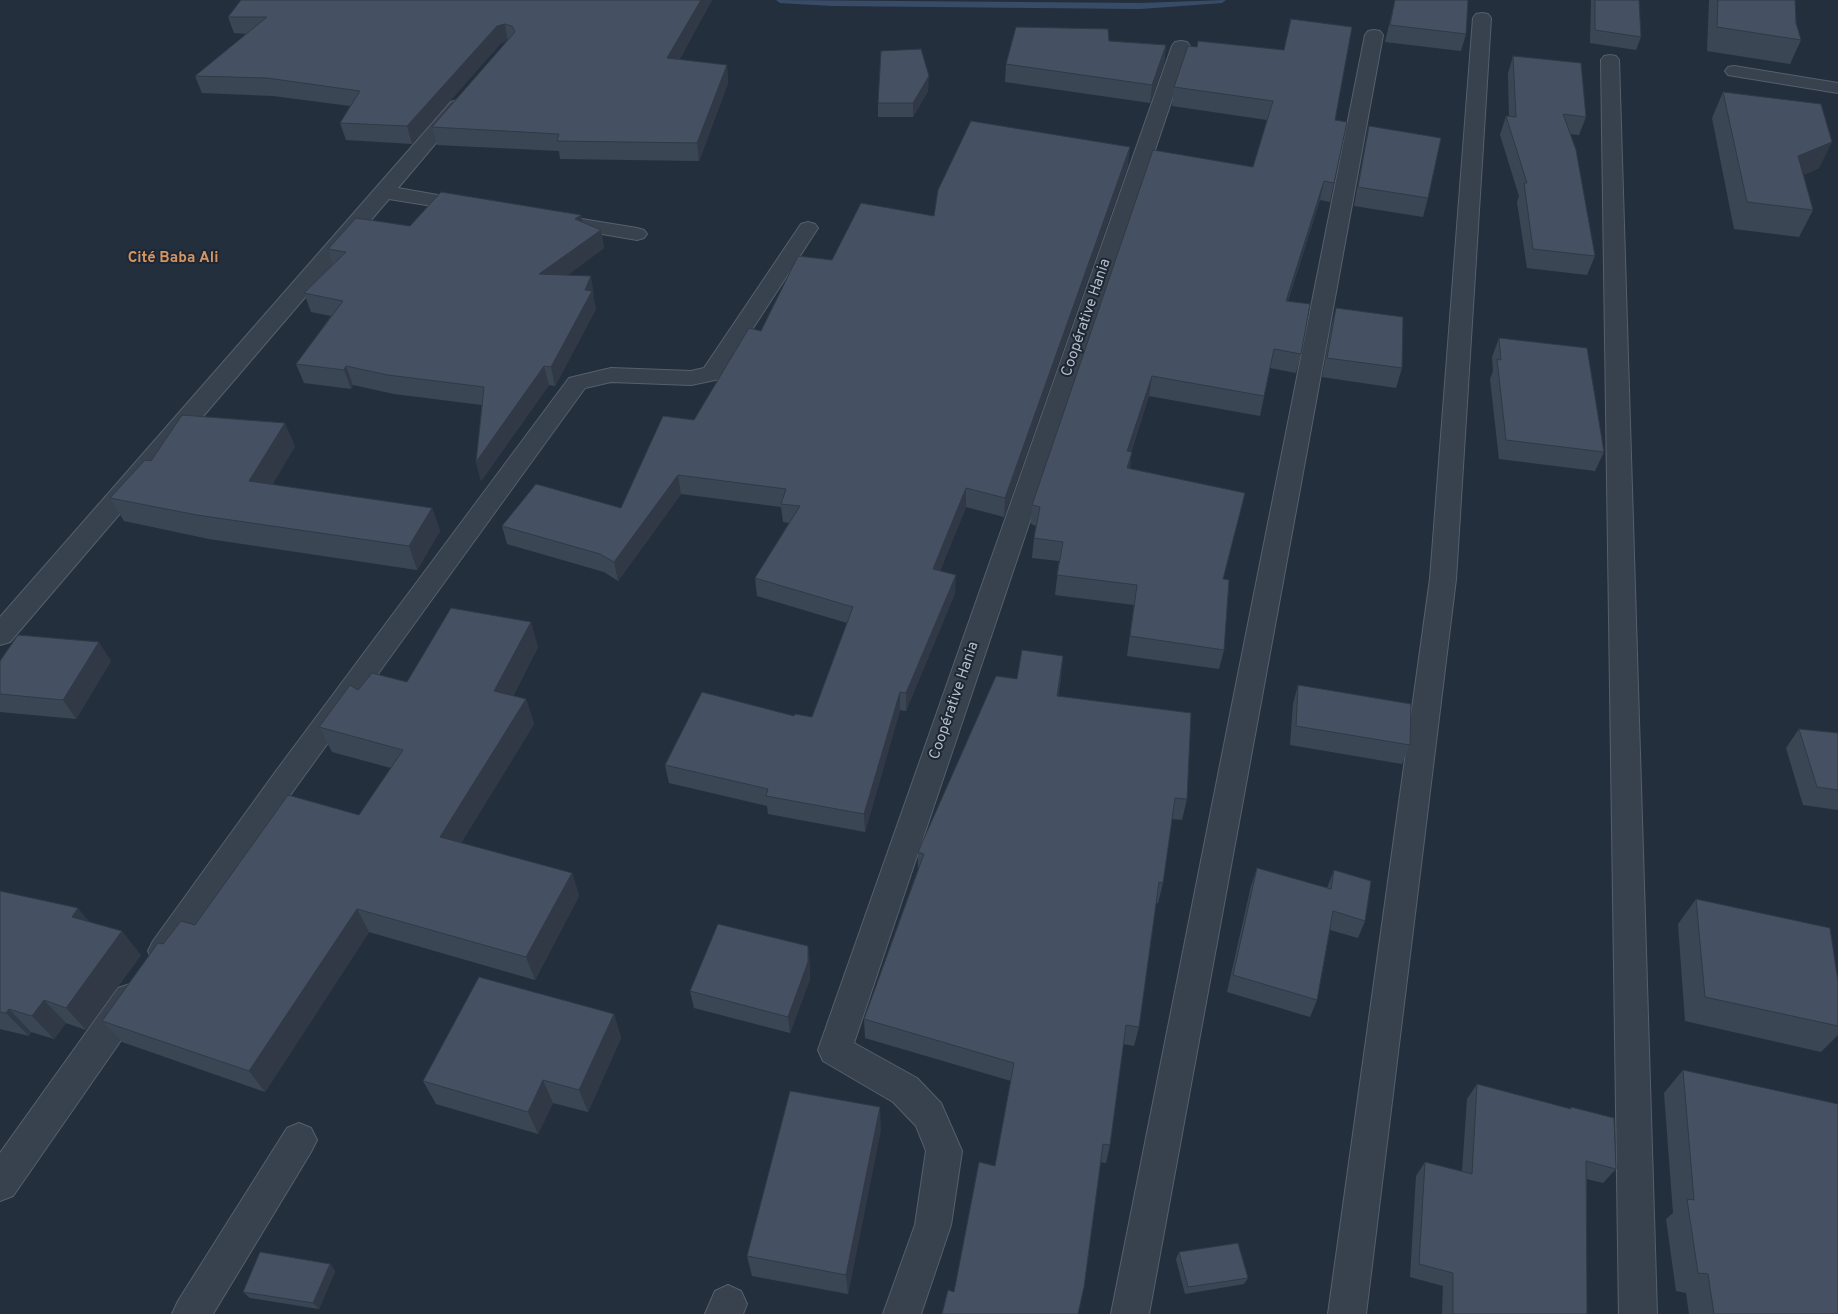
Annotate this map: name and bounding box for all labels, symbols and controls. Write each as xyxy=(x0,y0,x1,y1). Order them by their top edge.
district label: Cité Baba Ali xyxy=(128,250,218,268)
street label: Coopérative Hania xyxy=(1058,257,1116,379)
street label: Coopérative Hania xyxy=(926,640,984,762)

